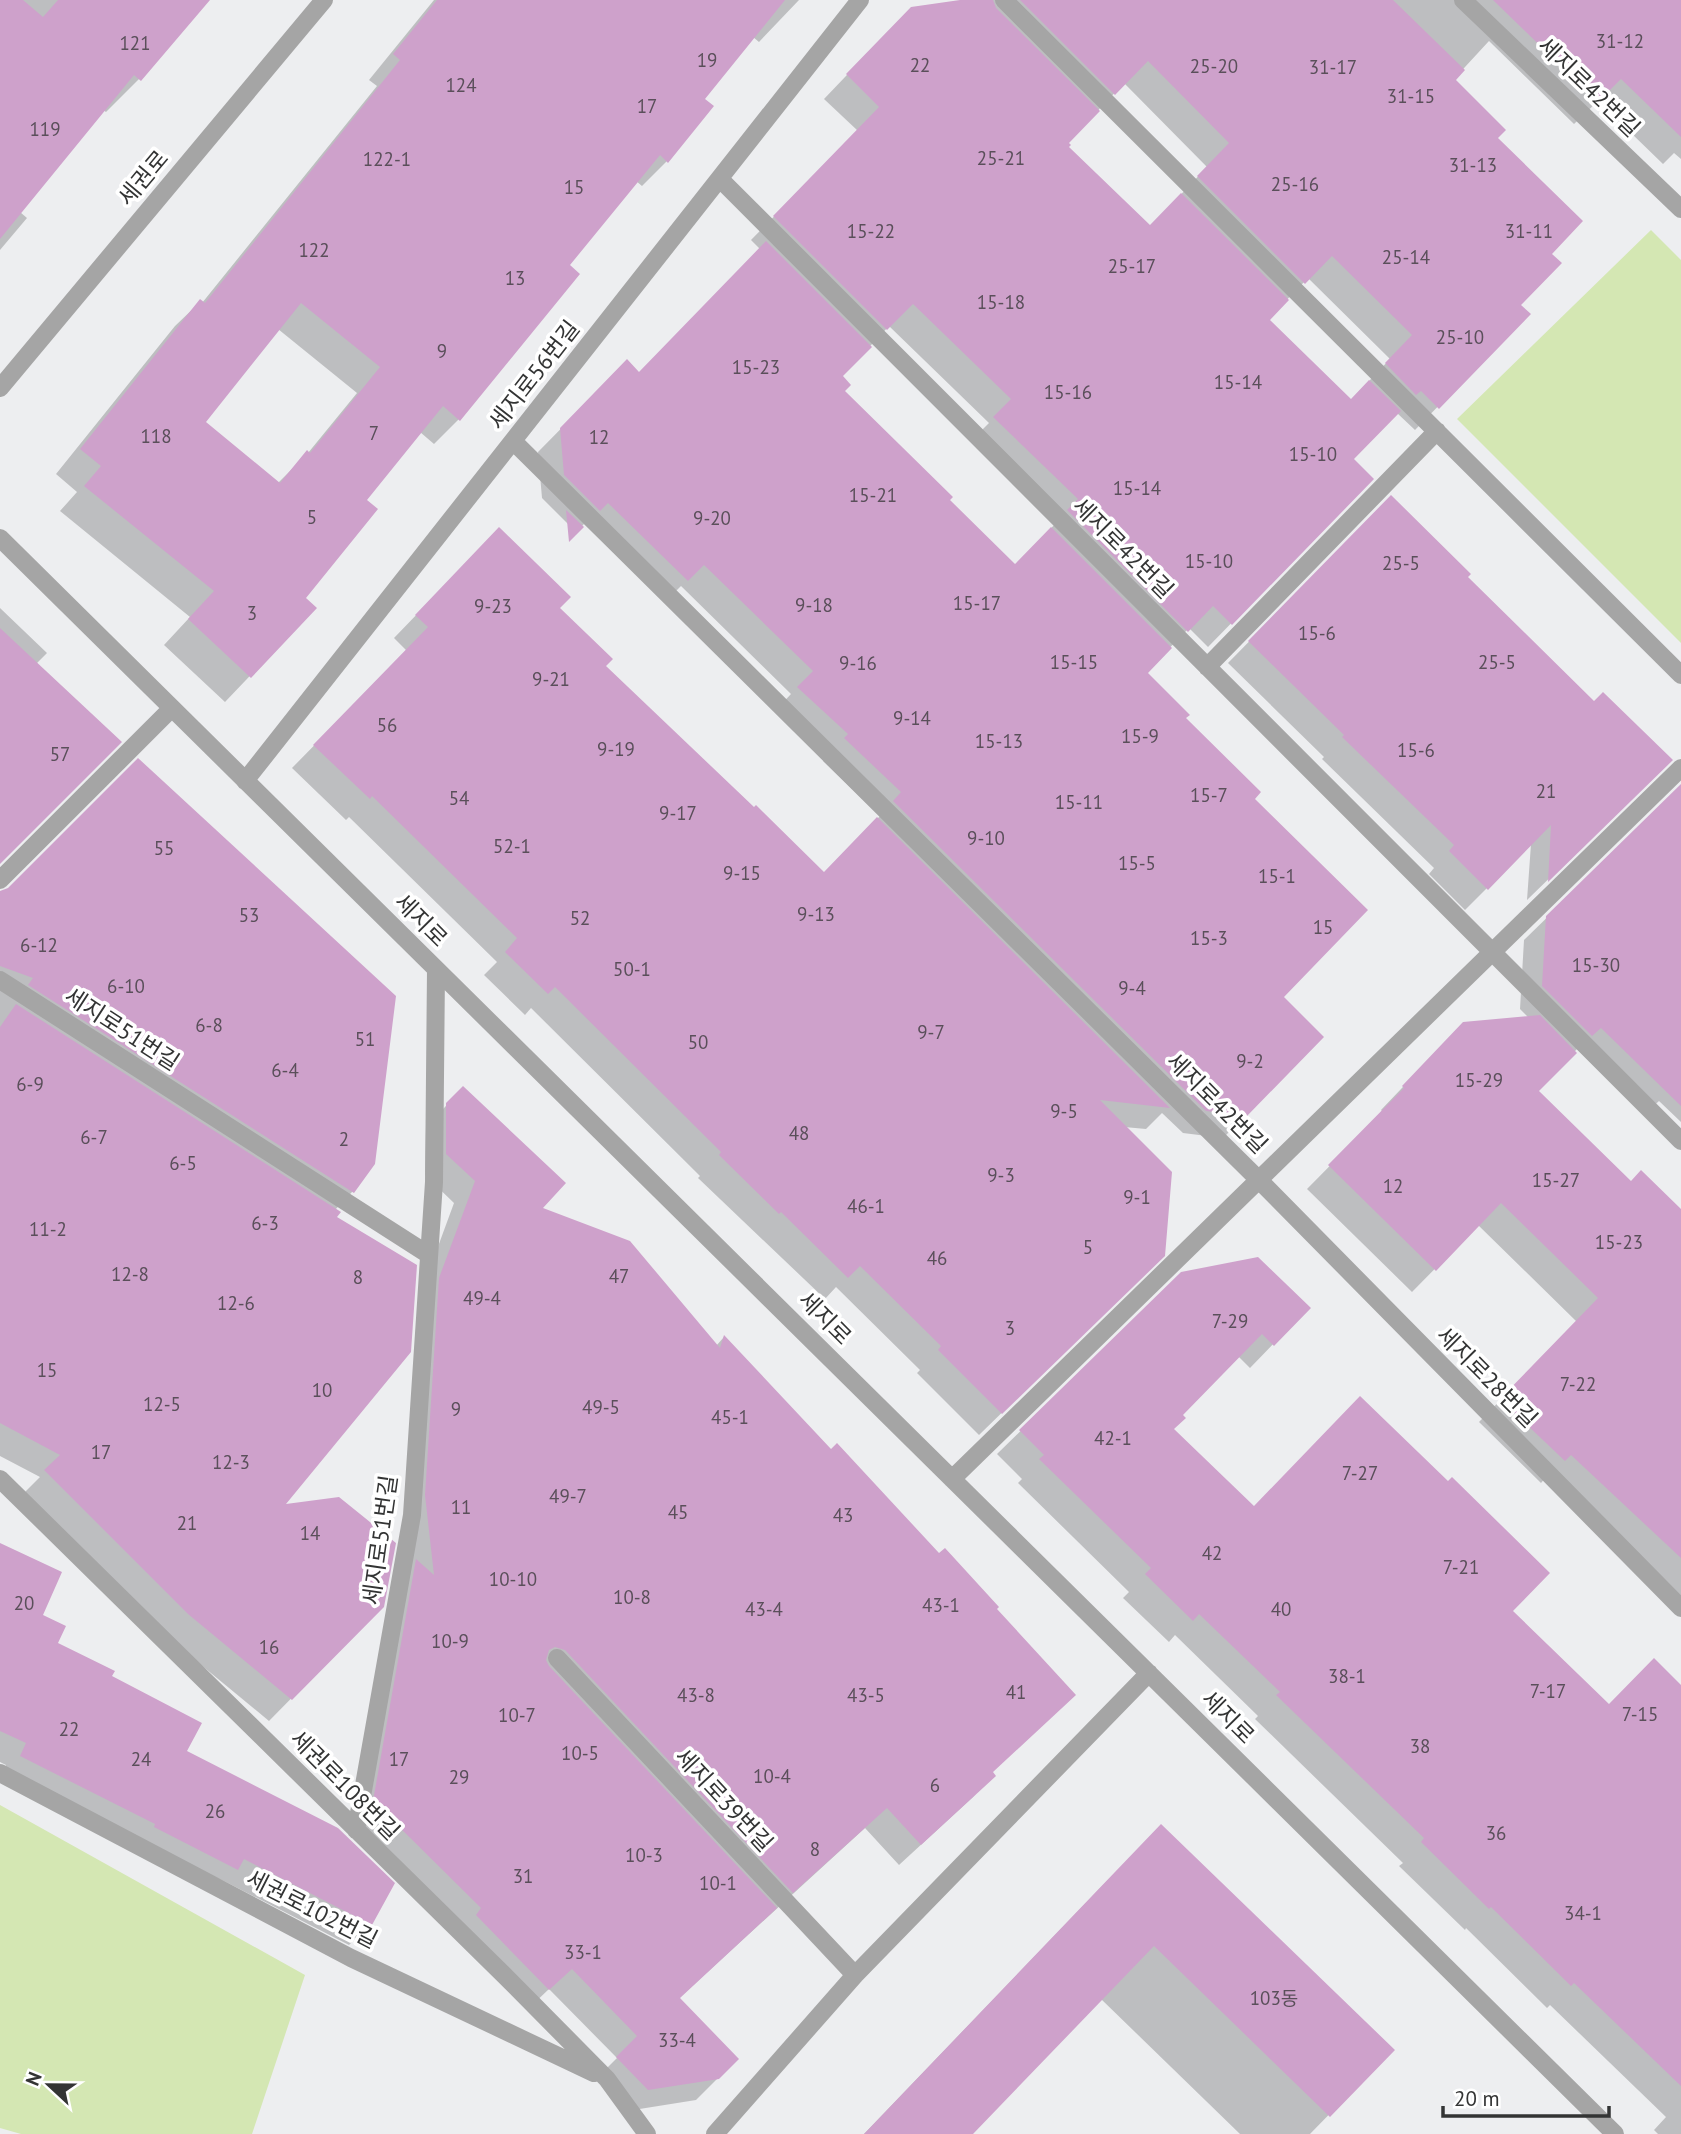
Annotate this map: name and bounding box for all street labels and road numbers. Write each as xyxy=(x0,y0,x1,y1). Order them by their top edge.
street label: 세지로42번길 xyxy=(1532,31,1646,143)
street label: 세권로 xyxy=(111,144,174,211)
street label: 세지로56번길 xyxy=(482,314,585,435)
street label: 세지로42번길 xyxy=(1067,491,1180,604)
street label: 세지로 xyxy=(389,887,454,952)
street label: 세지로51번길 xyxy=(59,981,185,1076)
street label: 세지로42번길 xyxy=(1161,1046,1274,1159)
street label: 세지로 xyxy=(793,1285,858,1350)
street label: 세지로28번길 xyxy=(1431,1320,1544,1433)
street label: 세지로51번길 xyxy=(356,1473,403,1607)
street label: 세지로 xyxy=(1196,1684,1261,1749)
street label: 세권로108번길 xyxy=(284,1724,406,1846)
street label: 세지로39번길 xyxy=(669,1742,780,1857)
street label: 세권로102번길 xyxy=(242,1863,383,1954)

